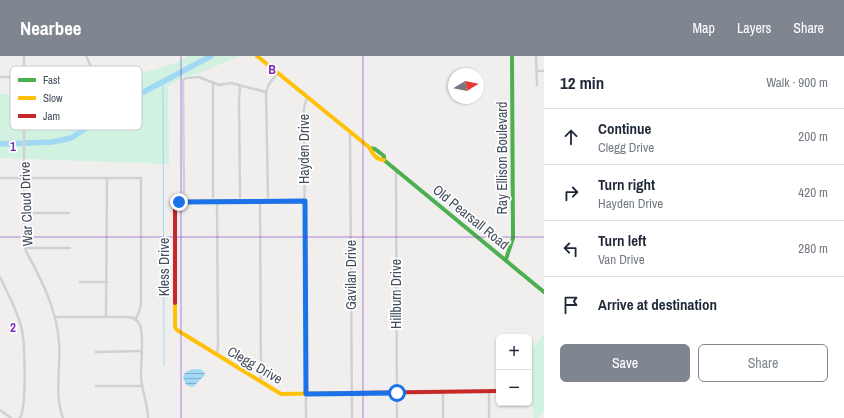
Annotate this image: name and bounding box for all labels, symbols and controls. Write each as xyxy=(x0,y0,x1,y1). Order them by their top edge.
text: Nearbee xyxy=(20,15,81,41)
text: Map xyxy=(693,19,715,37)
text: Layers xyxy=(737,19,771,37)
text: Share xyxy=(793,19,824,37)
text: B xyxy=(268,61,276,78)
legend xyxy=(10,66,142,130)
north arrow xyxy=(448,68,484,104)
text: 12 min xyxy=(560,71,604,94)
text: Fast xyxy=(43,73,61,87)
text: Walk · 900 m xyxy=(766,74,828,91)
text: Slow xyxy=(43,91,63,105)
street label: Ray Ellison Boulevard xyxy=(493,102,511,214)
text: Jam xyxy=(43,109,60,123)
street label: Hayden Drive xyxy=(295,114,313,184)
text: Continue xyxy=(598,118,651,139)
icon: ahead xyxy=(560,126,582,148)
text: 200 m xyxy=(798,128,828,145)
text: 1 xyxy=(10,138,16,155)
text: Clegg Drive xyxy=(598,139,654,156)
street label: War Cloud Drive xyxy=(16,162,36,246)
text: Turn right xyxy=(598,174,655,195)
street label: Old Pearsall Road xyxy=(429,181,513,253)
icon: right xyxy=(560,182,582,204)
text: 420 m xyxy=(798,184,828,201)
route end xyxy=(170,193,188,211)
text: Hayden Drive xyxy=(598,195,663,212)
text: Turn left xyxy=(598,230,646,251)
street label: Kless Drive xyxy=(155,238,173,296)
icon: left xyxy=(560,238,582,260)
street label: Gavilan Drive xyxy=(342,240,360,310)
text: 280 m xyxy=(798,240,828,257)
text: Van Drive xyxy=(598,251,645,268)
street label: Hillburn Drive xyxy=(387,259,405,329)
icon: arrive xyxy=(560,294,582,316)
text: Arrive at destination xyxy=(598,294,717,315)
text: 2 xyxy=(10,319,16,336)
map controls xyxy=(496,334,532,406)
button: + xyxy=(496,334,532,370)
street label: Clegg Drive xyxy=(224,342,286,388)
button: Save xyxy=(560,344,690,382)
button: Share xyxy=(698,344,828,382)
button: − xyxy=(496,370,532,406)
route start xyxy=(388,384,406,402)

